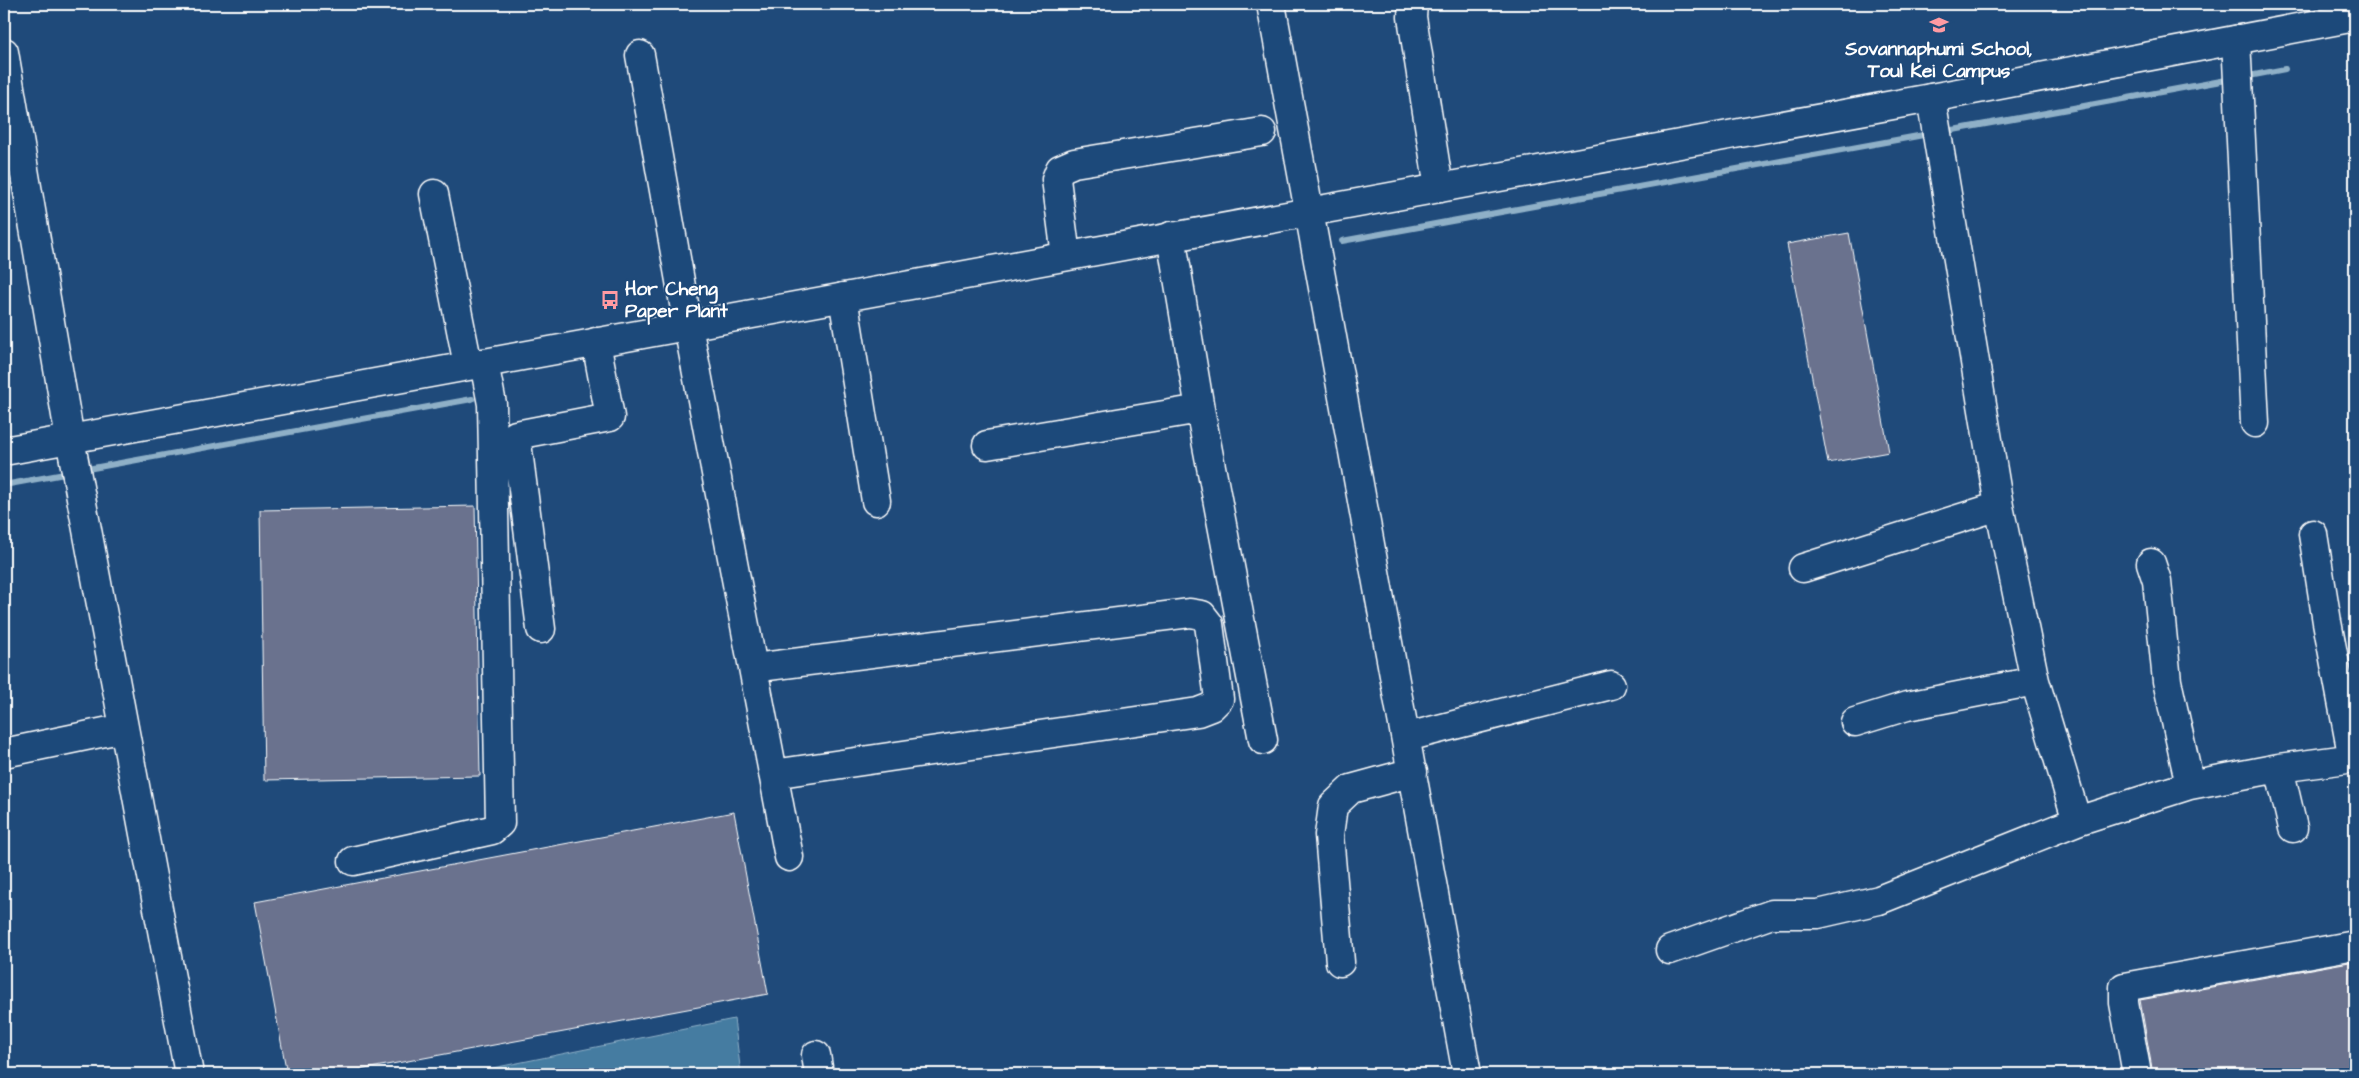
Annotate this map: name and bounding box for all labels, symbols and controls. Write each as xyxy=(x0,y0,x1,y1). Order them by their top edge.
school or university icon: Sovannaphumi School, Toul Kei Campus xyxy=(1928,14,1950,36)
place label: Sovannaphumi School, Toul Kei Campus xyxy=(1844,36,2033,85)
place label: Hor Cheng Paper Plant xyxy=(625,276,728,325)
bus stop icon: Hor Cheng Paper Plant xyxy=(599,289,621,311)

